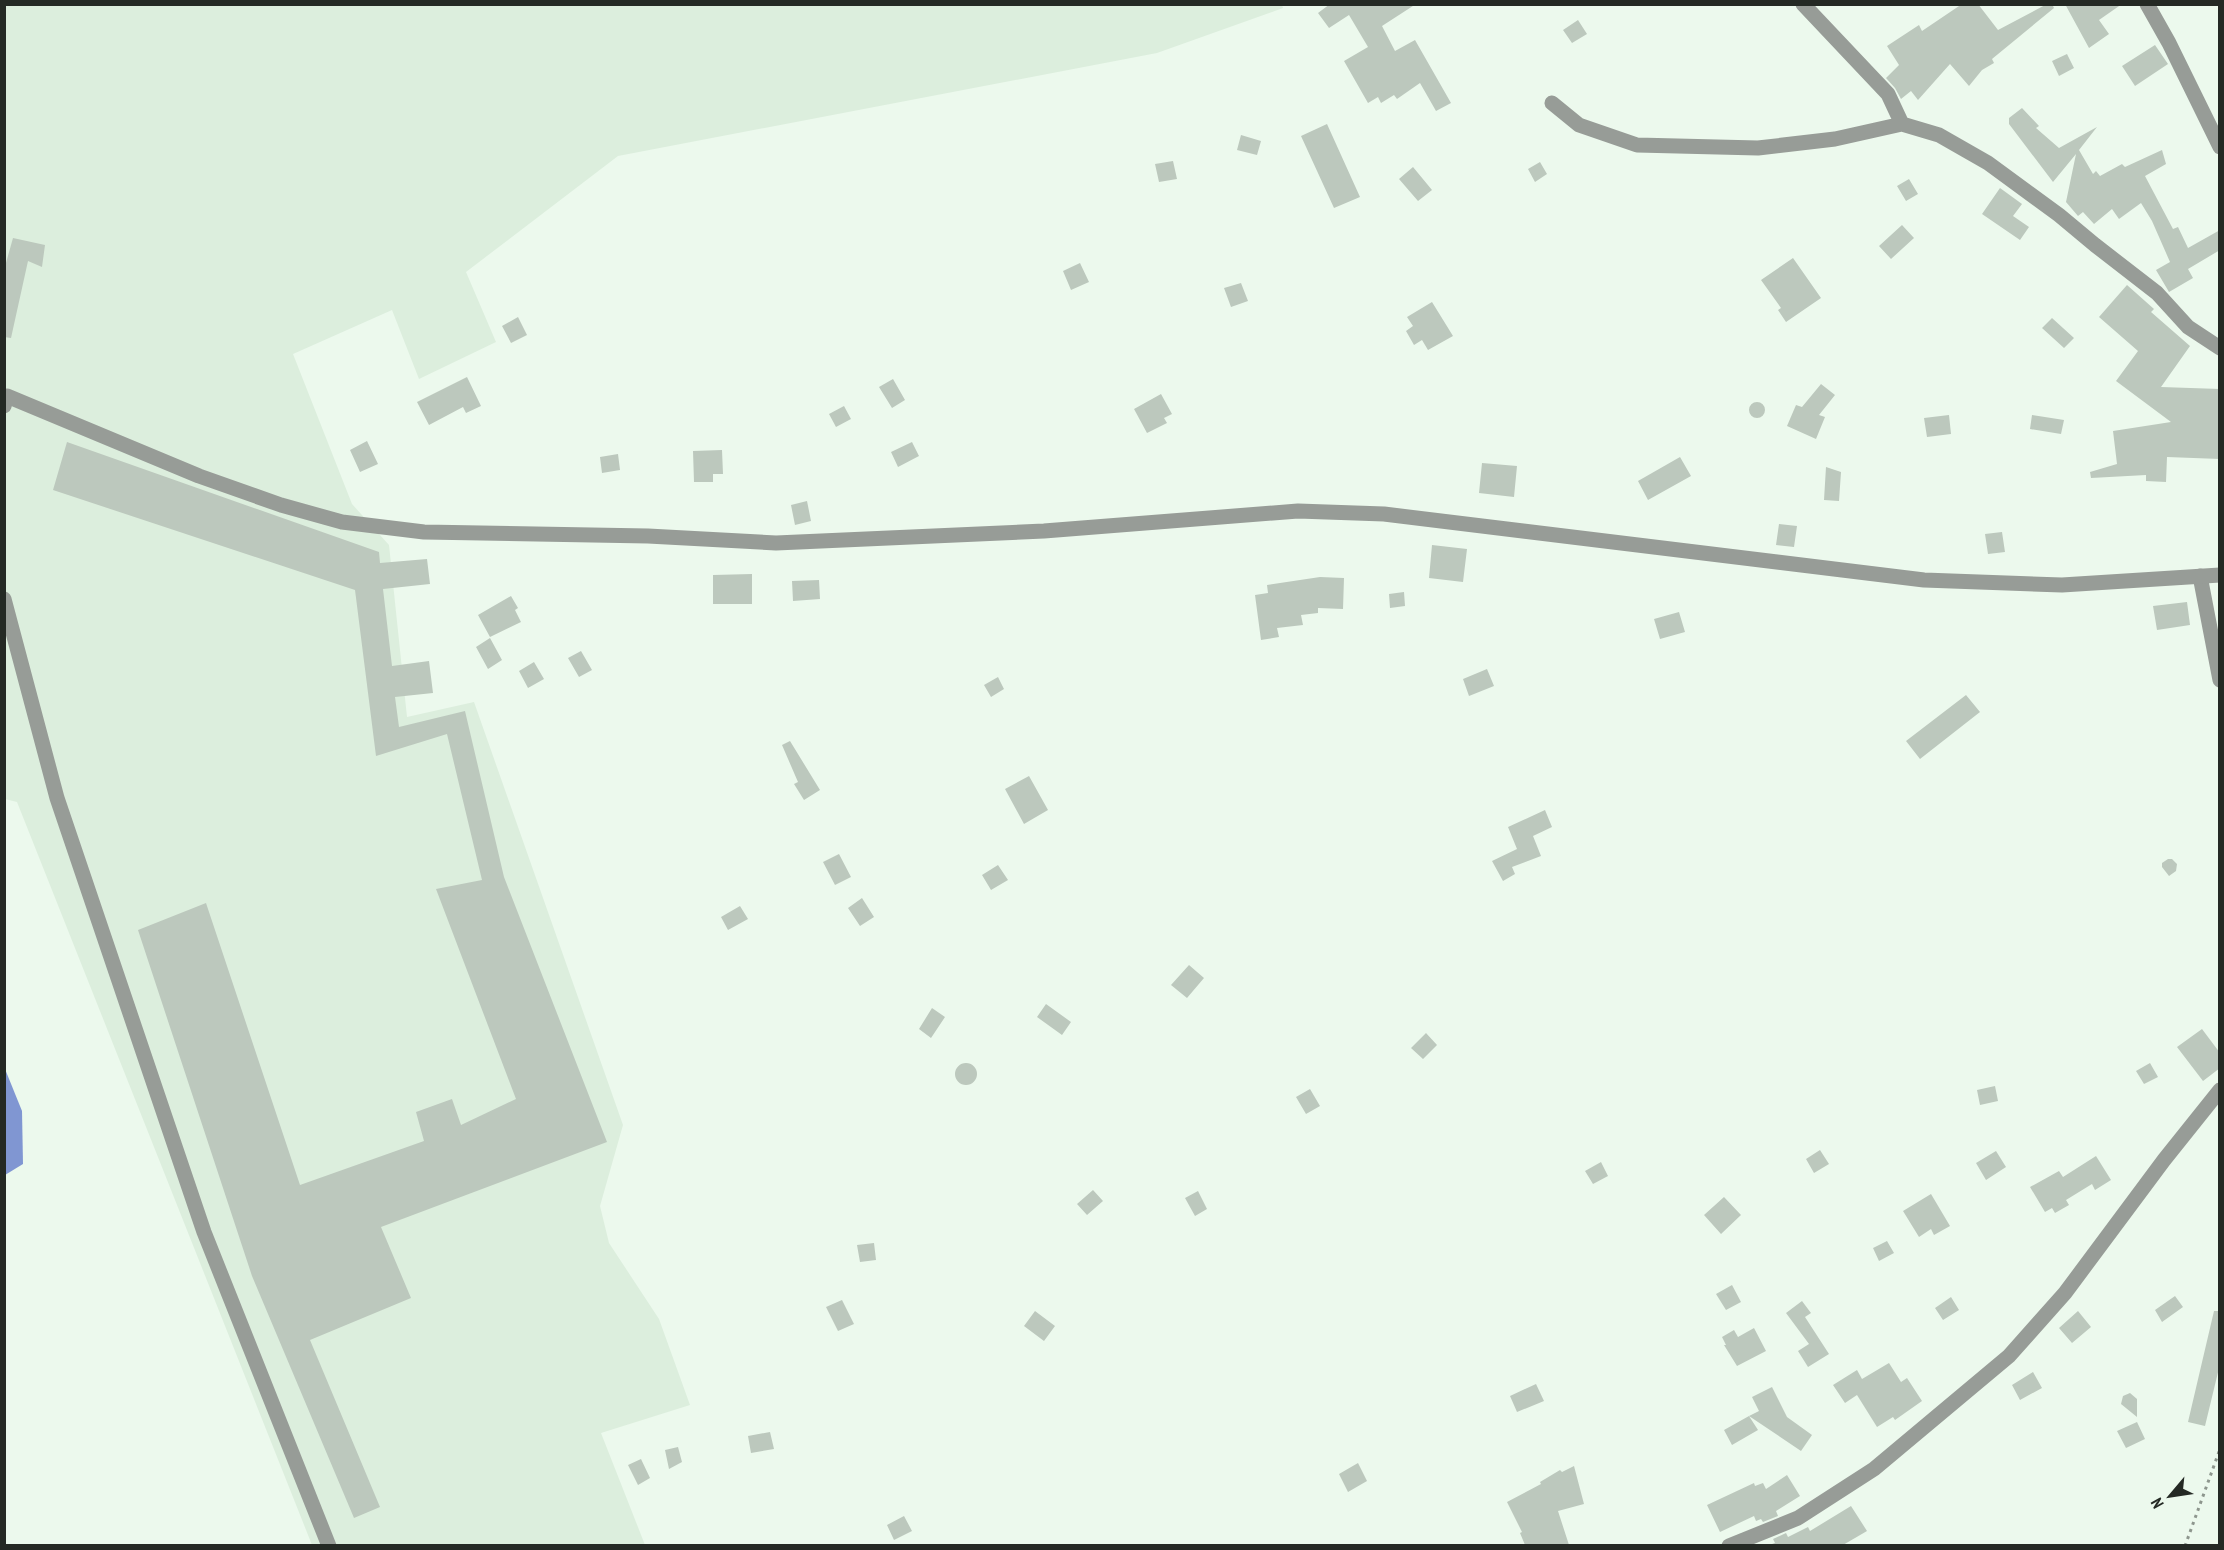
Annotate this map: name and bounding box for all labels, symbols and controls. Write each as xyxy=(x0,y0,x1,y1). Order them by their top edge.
north arrow xyxy=(2140,1466,2200,1526)
text: N xyxy=(2146,1495,2168,1512)

